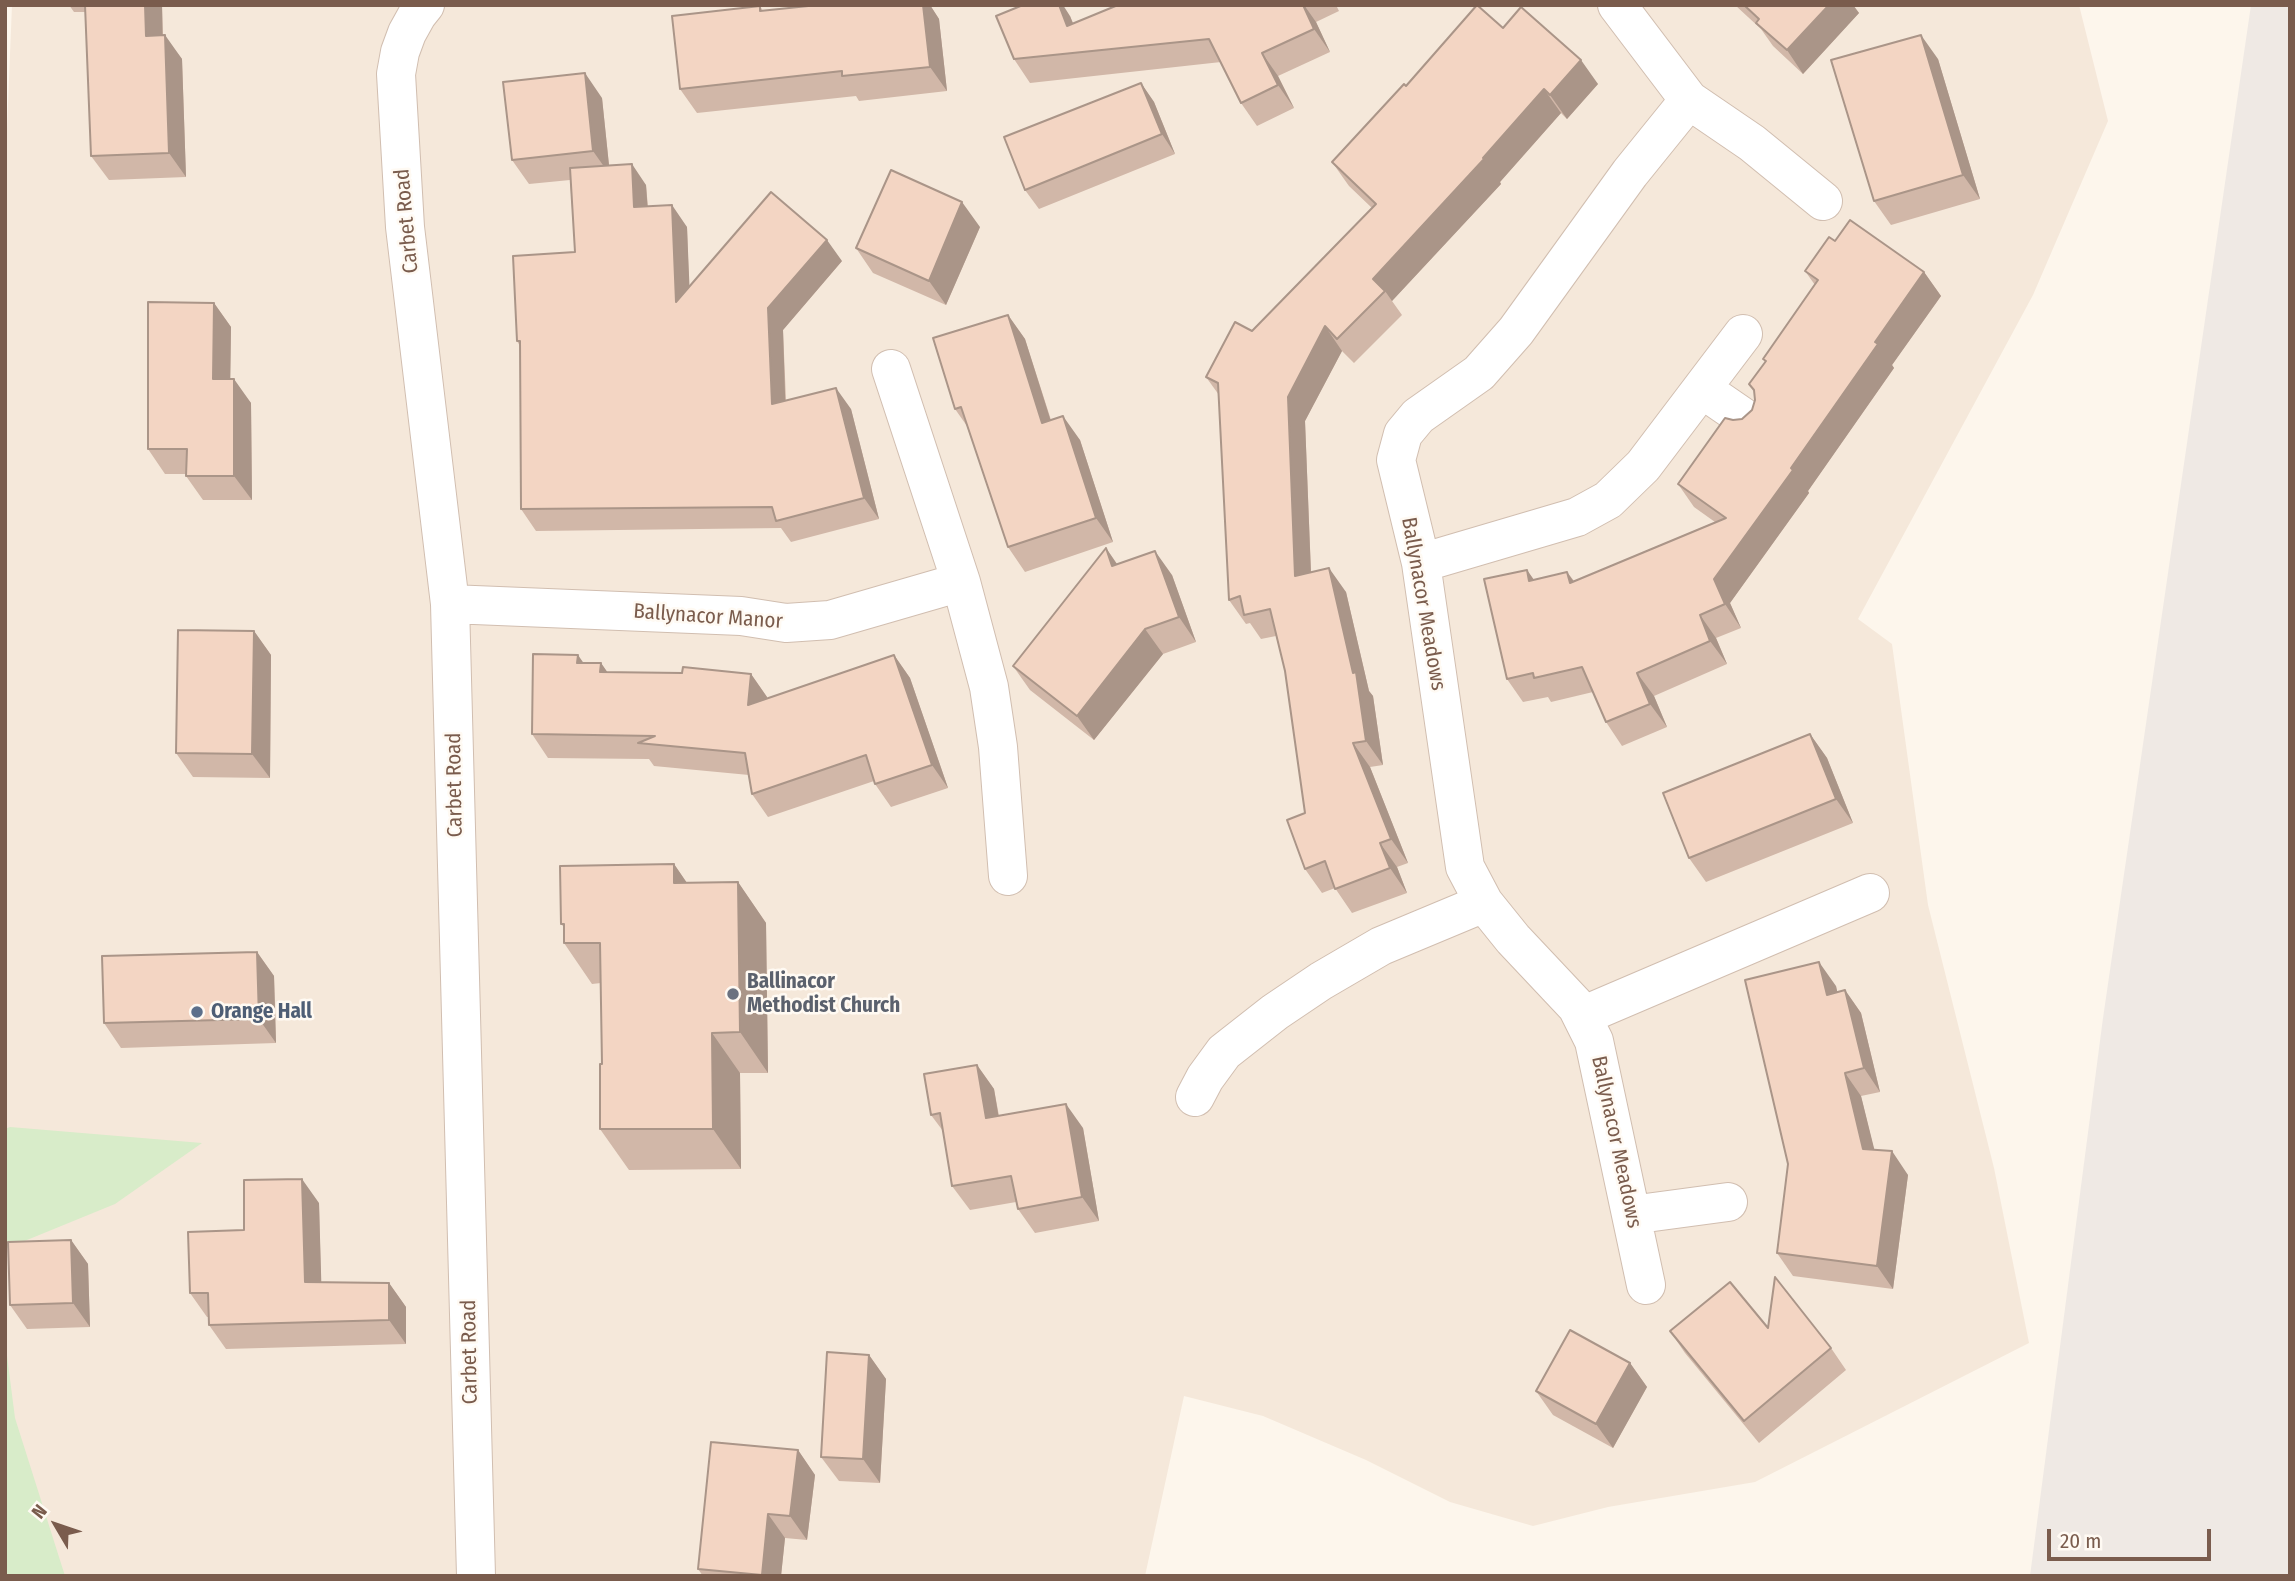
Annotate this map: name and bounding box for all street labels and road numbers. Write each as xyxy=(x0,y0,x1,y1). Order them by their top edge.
street label: Carbet Road xyxy=(390,168,424,274)
street label: Ballynacor Meadows xyxy=(1395,515,1451,693)
street label: Ballynacor Manor xyxy=(632,599,784,635)
street label: Carbet Road xyxy=(441,732,469,838)
street label: Ballynacor Meadows xyxy=(1585,1054,1647,1230)
street label: Carbet Road xyxy=(456,1299,484,1405)

